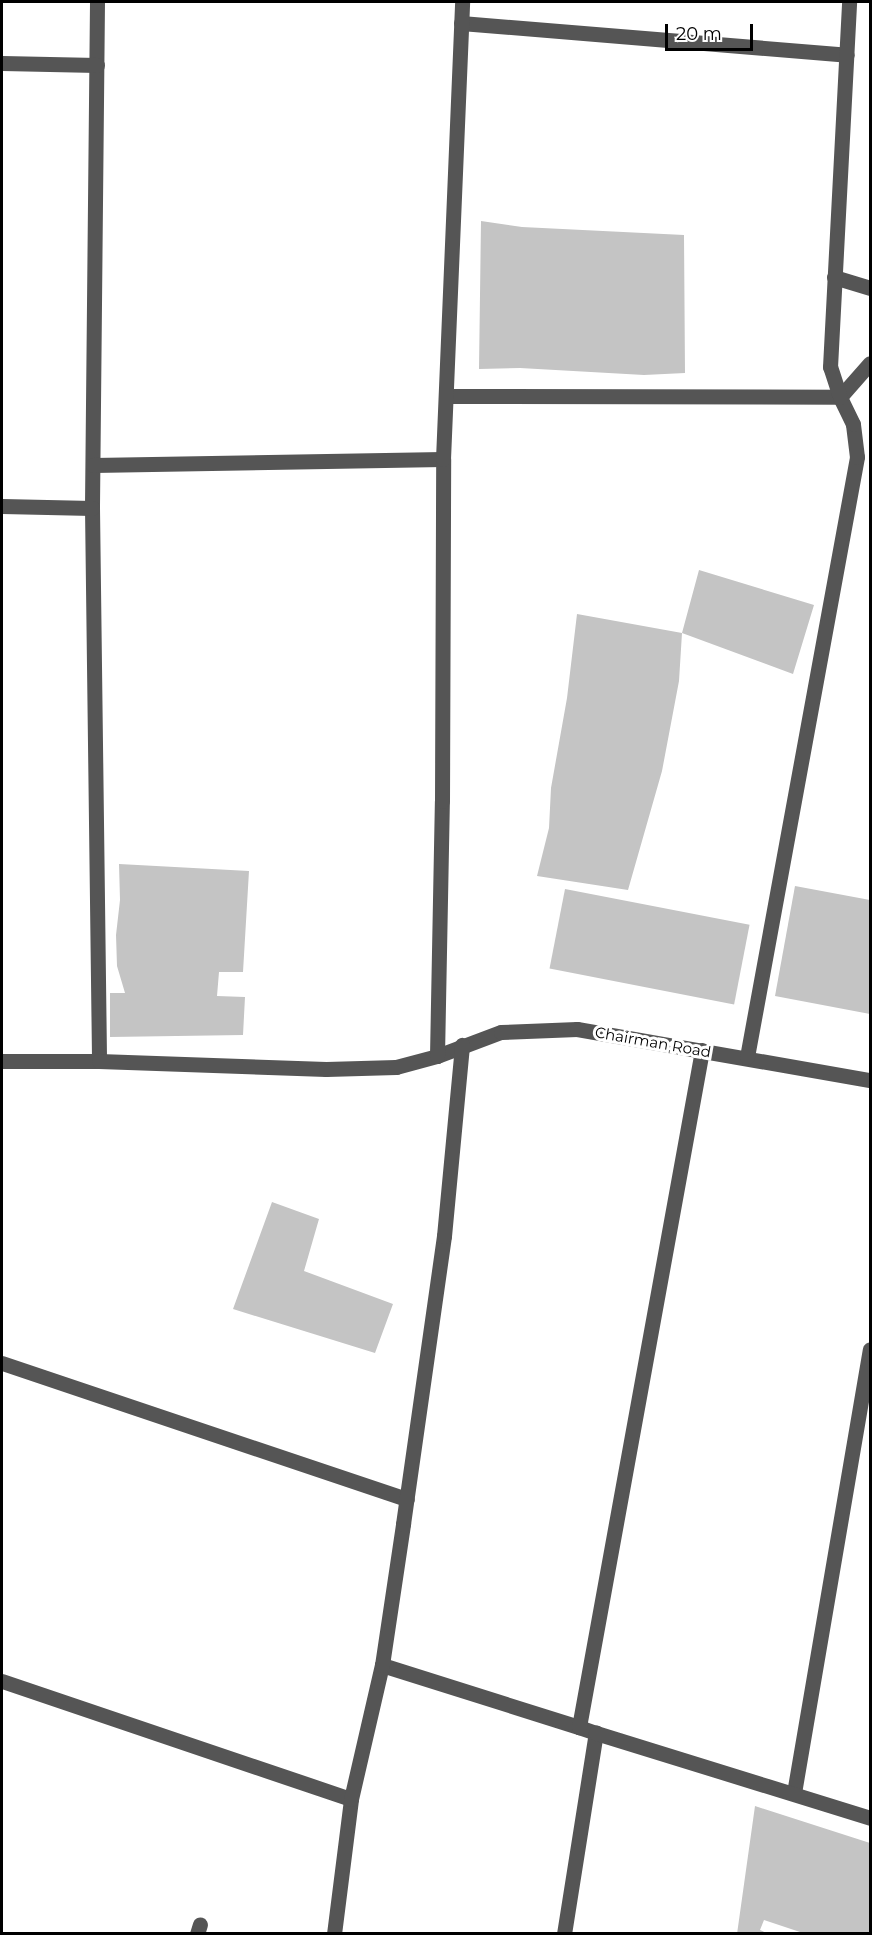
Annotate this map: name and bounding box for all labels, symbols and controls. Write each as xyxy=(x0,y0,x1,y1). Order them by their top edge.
scale bar xyxy=(668,12,756,50)
text: 20 m xyxy=(676,23,722,45)
street label: Chairman Road xyxy=(594,1023,712,1061)

